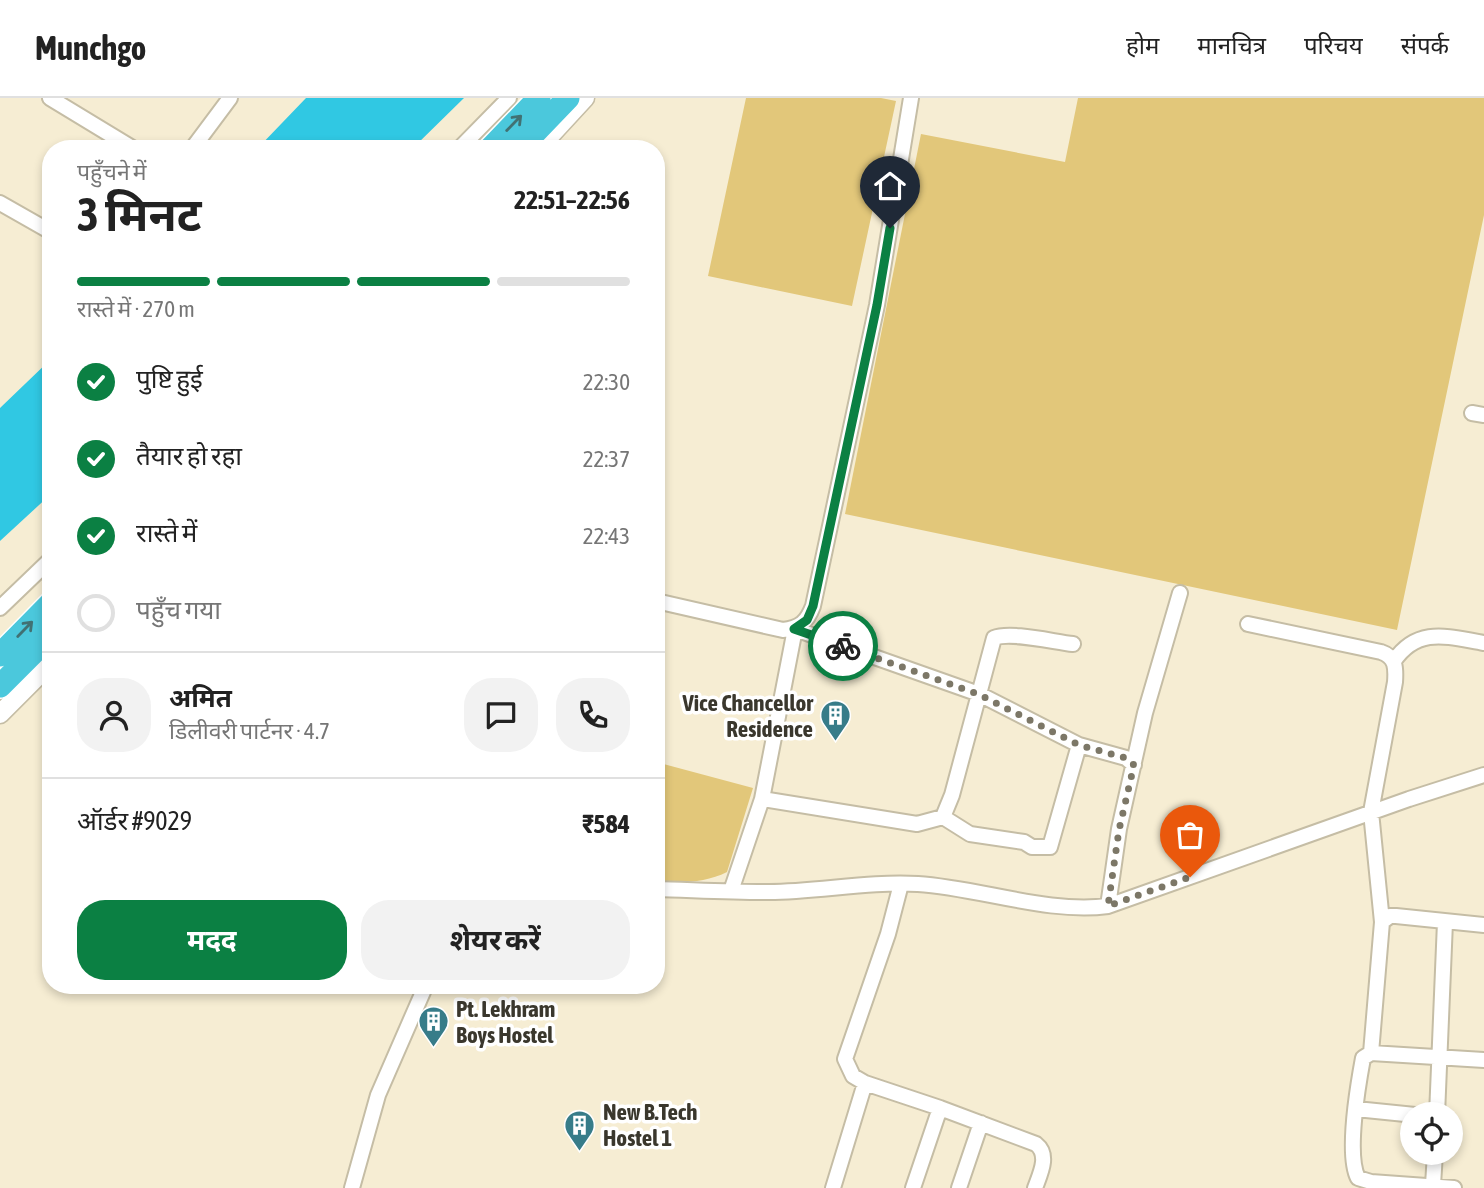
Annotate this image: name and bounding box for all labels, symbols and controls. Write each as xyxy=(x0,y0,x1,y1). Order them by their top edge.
text: Munchgo xyxy=(35,29,146,67)
text: होम xyxy=(1126,32,1159,59)
text: मानचित्र xyxy=(1197,32,1266,59)
text: परिचय xyxy=(1304,32,1363,59)
text: संपर्क xyxy=(1401,32,1449,59)
one-way arrow xyxy=(506,115,523,132)
pin xyxy=(860,156,920,228)
text: पहुँचने में xyxy=(77,159,147,185)
icon: home xyxy=(871,167,909,205)
text: 22:51–22:56 xyxy=(514,185,630,215)
text: 3 मिनट xyxy=(77,188,201,241)
text: रास्ते में · 270 m xyxy=(77,296,195,322)
icon: check xyxy=(77,363,115,401)
text: पुष्टि हुई xyxy=(136,364,203,394)
text: 22:30 xyxy=(583,369,630,395)
icon: check xyxy=(77,440,115,478)
text: तैयार हो रहा xyxy=(136,441,242,471)
text: 22:37 xyxy=(583,446,630,472)
icon: check xyxy=(77,517,115,555)
text: रास्ते में xyxy=(136,518,197,548)
text: 22:43 xyxy=(583,523,630,549)
text: पहुँच गया xyxy=(136,595,221,625)
courier xyxy=(808,611,878,681)
one-way arrow xyxy=(17,620,34,637)
icon: bike xyxy=(824,627,862,665)
button: person xyxy=(77,678,151,752)
button: chat xyxy=(464,678,538,752)
button: phone xyxy=(556,678,630,752)
text: अमित xyxy=(169,683,232,713)
place label: Vice Chancellor Residence xyxy=(681,690,814,742)
building icon: Vice Chancellor Residence xyxy=(819,699,853,743)
text: डिलीवरी पार्टनर · 4.7 xyxy=(169,718,330,744)
pin xyxy=(1160,805,1220,877)
text: ऑर्डर #9029 xyxy=(77,806,192,836)
text: ₹584 xyxy=(582,809,630,839)
icon: bag xyxy=(1171,816,1209,854)
button: मदद xyxy=(77,900,347,980)
button: शेयर करें xyxy=(361,900,630,980)
place label: Pt. Lekhram Boys Hostel xyxy=(456,996,555,1048)
building icon: Pt. Lekhram Boys Hostel xyxy=(416,1005,450,1049)
place label: New B.Tech Hostel 1 xyxy=(603,1099,697,1151)
map controls xyxy=(1400,1102,1463,1165)
button: locate xyxy=(1400,1102,1463,1165)
building icon: New B.Tech Hostel 1 xyxy=(563,1108,597,1152)

